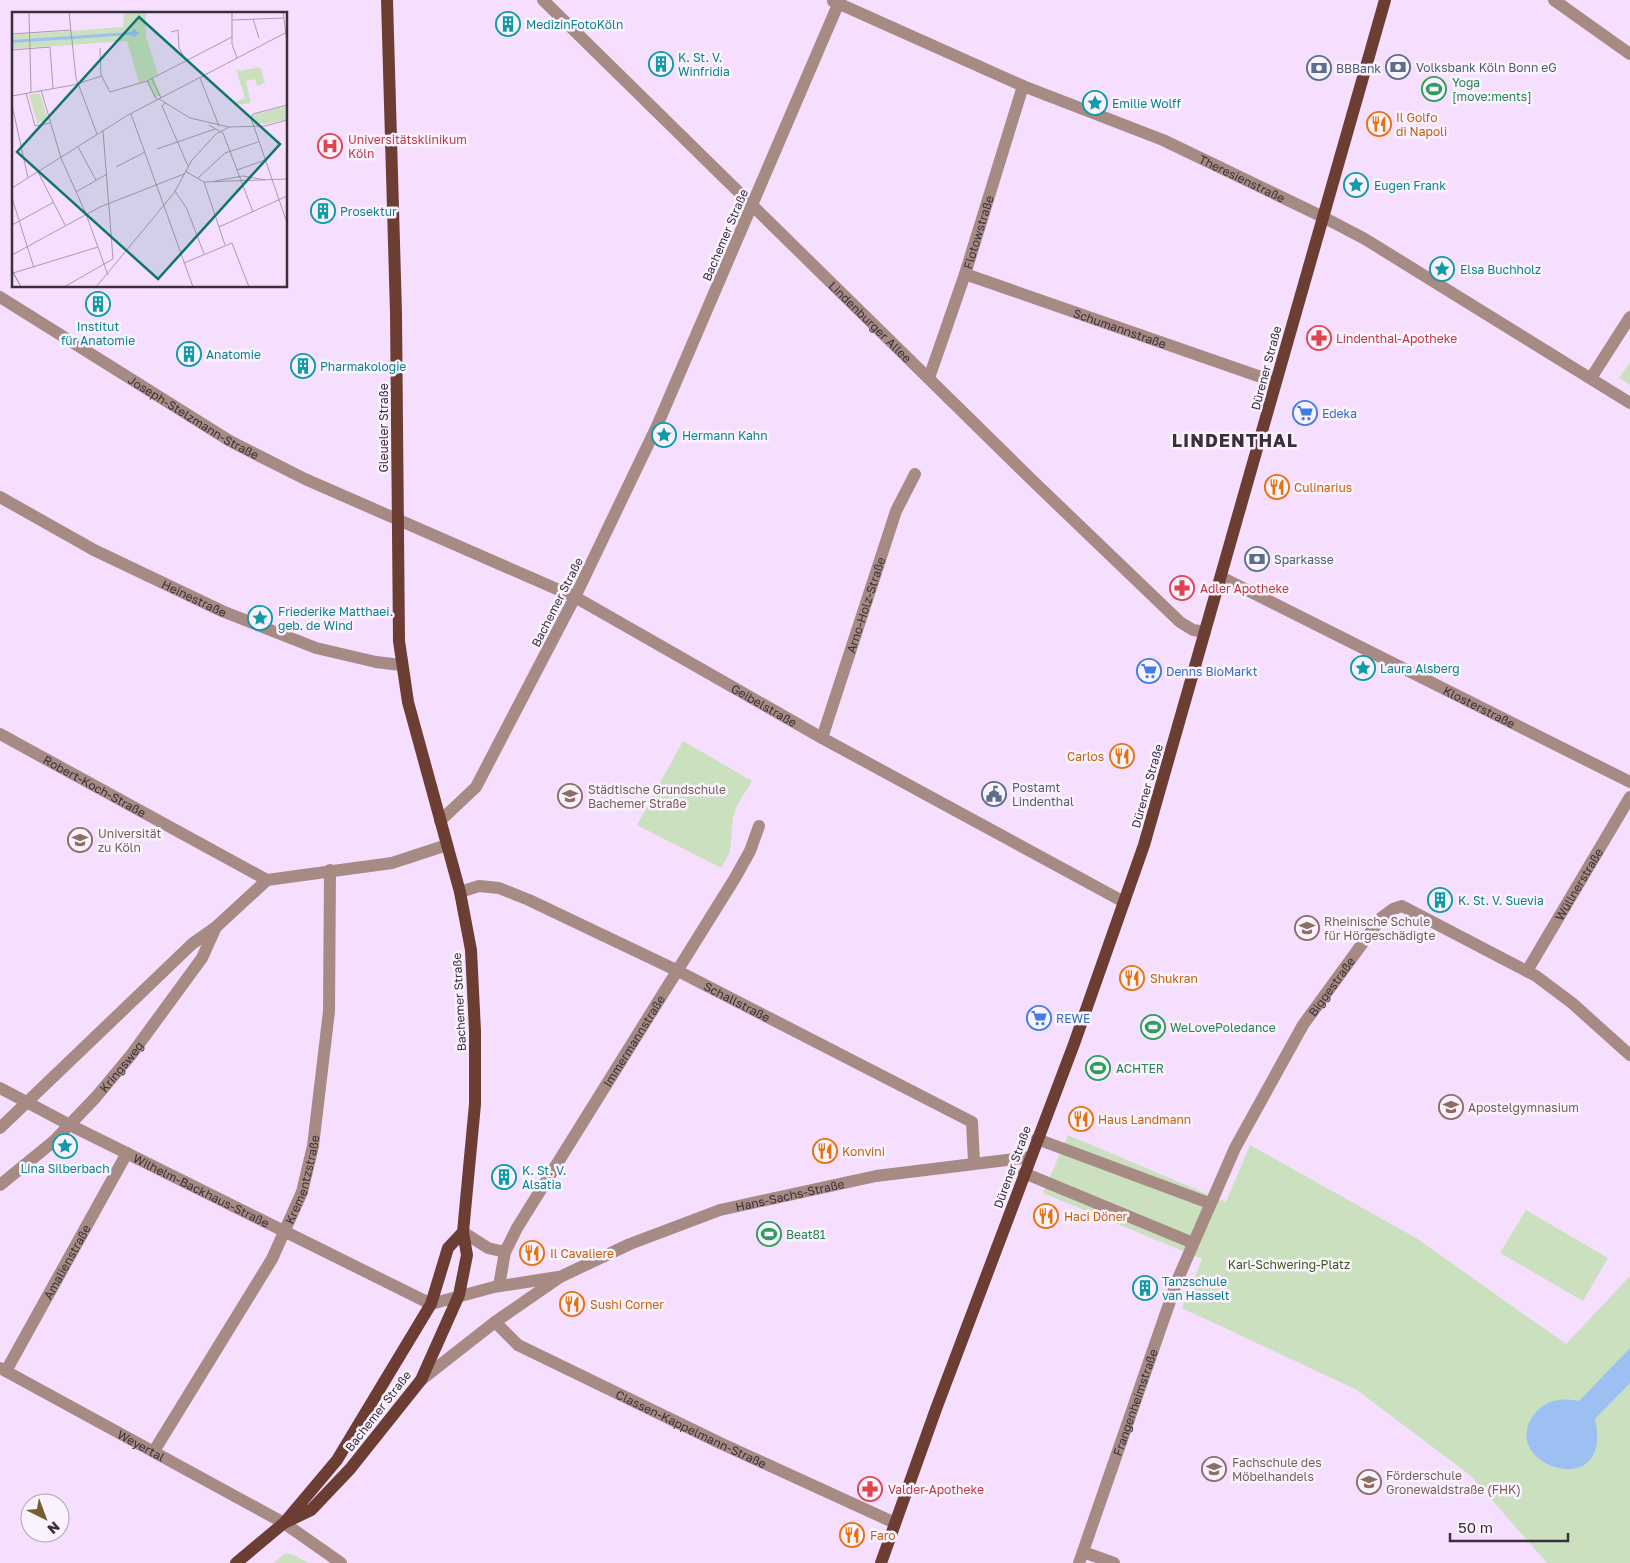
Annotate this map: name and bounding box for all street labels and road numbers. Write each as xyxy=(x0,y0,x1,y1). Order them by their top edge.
street label: Theresienstraße xyxy=(1197,151,1288,205)
street label: Bachemer Straße xyxy=(699,187,751,283)
street label: Flotowstraße xyxy=(960,193,996,271)
street label: Lindenburger Allee xyxy=(826,278,915,365)
street label: Schumannstraße xyxy=(1071,305,1168,351)
street label: Dürener Straße xyxy=(1248,324,1284,412)
street label: Joseph-Stelzmann-Straße xyxy=(126,372,262,462)
street label: Gleueler Straße xyxy=(376,383,391,473)
street label: Bachemer Straße xyxy=(528,555,586,649)
street label: Arno-Holz-Straße xyxy=(843,555,888,655)
street label: Heinestraße xyxy=(159,576,229,620)
street label: Geibelstraße xyxy=(729,680,800,730)
street label: Klosterstraße xyxy=(1441,682,1518,731)
street label: Dürener Straße xyxy=(1128,742,1166,830)
street label: Robert-Koch-Straße xyxy=(41,752,149,820)
street label: Wüllnerstraße xyxy=(1551,845,1606,923)
street label: Bachemer Straße xyxy=(449,952,469,1052)
street label: Biggestraße xyxy=(1305,954,1358,1019)
street label: Schallstraße xyxy=(702,978,773,1025)
street label: Immermannstraße xyxy=(599,992,668,1089)
street label: Kringsweg xyxy=(96,1038,146,1095)
street label: Dürener Straße xyxy=(990,1124,1034,1210)
street label: Krementzstraße xyxy=(281,1134,322,1226)
street label: Wilhelm-Backhaus-Straße xyxy=(131,1150,272,1230)
street label: Hans-Sachs-Straße xyxy=(734,1176,846,1214)
street label: Amalienstraße xyxy=(40,1222,93,1302)
street label: Frangenheimstraße xyxy=(1109,1347,1160,1458)
street label: Bachemer Straße xyxy=(342,1368,414,1454)
street label: Classen-Kappelmann-Straße xyxy=(614,1386,769,1471)
street label: Weyertal xyxy=(115,1426,168,1464)

